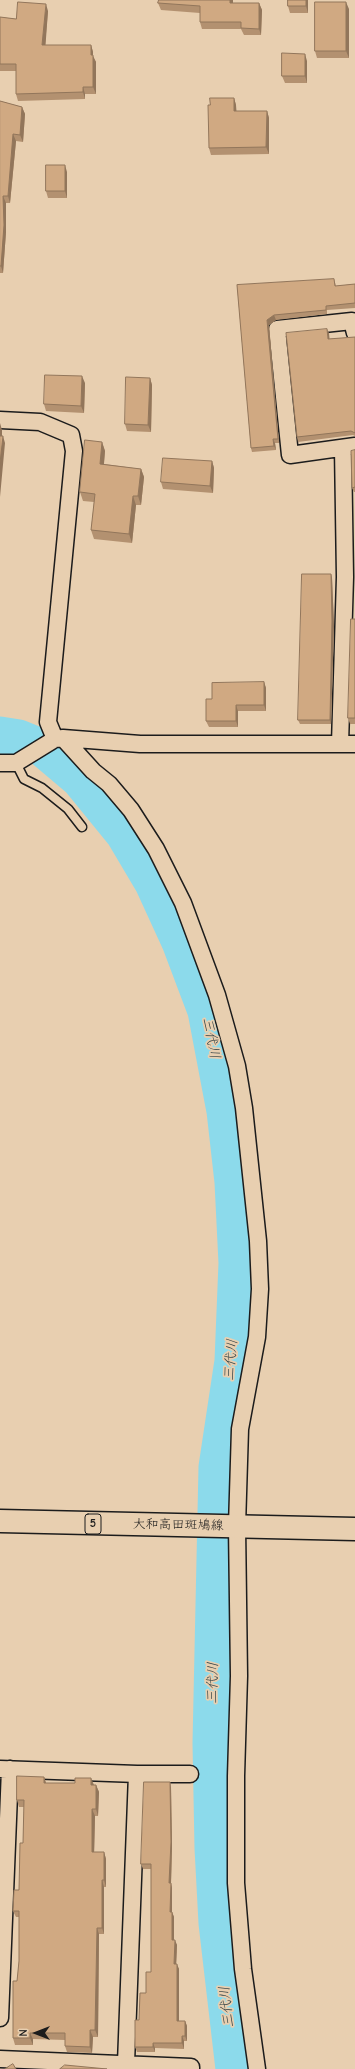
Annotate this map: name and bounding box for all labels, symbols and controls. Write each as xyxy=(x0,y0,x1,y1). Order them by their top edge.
water label: 三代川 xyxy=(199,1016,223,1060)
water label: 三代川 xyxy=(221,1338,241,1382)
road number: 5 xyxy=(85,1514,101,1534)
street label: 大和高田斑鳩線 xyxy=(132,1516,224,1534)
water label: 三代川 xyxy=(204,1662,222,1704)
water label: 三代川 xyxy=(216,1985,238,2029)
north arrow xyxy=(16,2013,56,2053)
text: N xyxy=(17,2029,30,2037)

